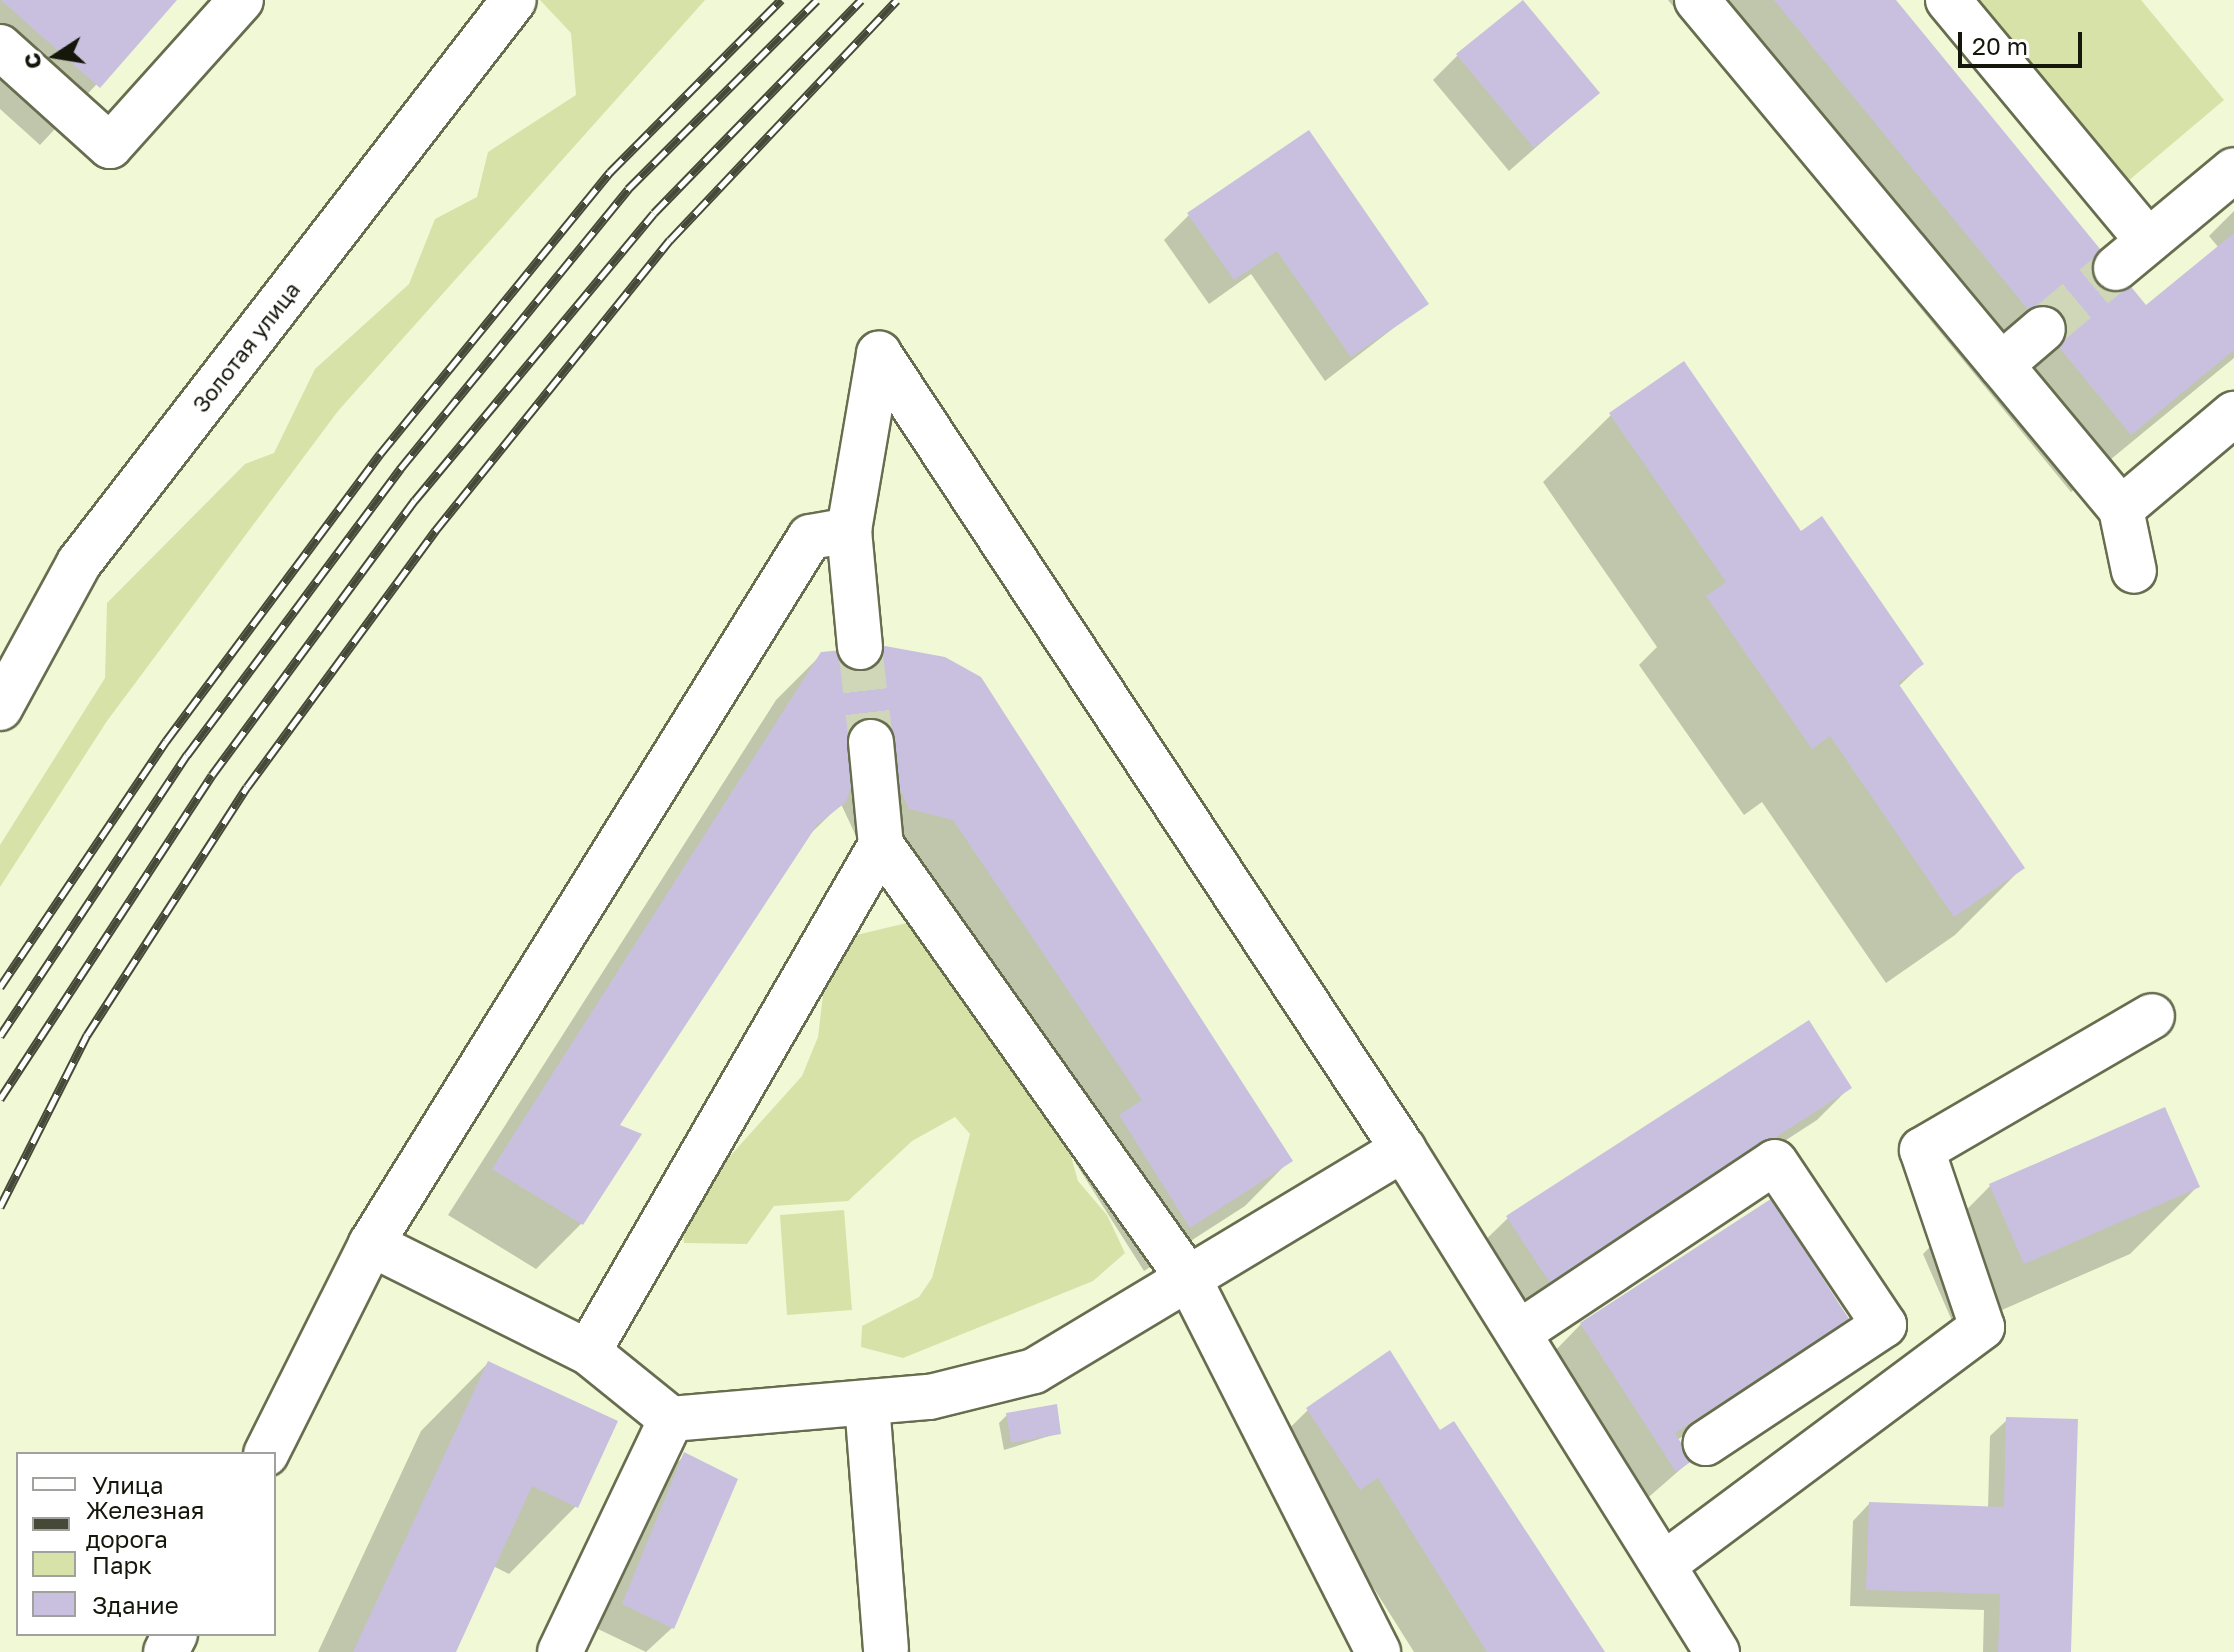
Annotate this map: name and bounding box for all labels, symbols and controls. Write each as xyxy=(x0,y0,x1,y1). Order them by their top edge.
north arrow xyxy=(16,16,96,96)
scale bar xyxy=(1962,16,2086,66)
text: 20 m xyxy=(1972,31,2028,60)
text: С xyxy=(17,51,47,72)
street label: Золотая улица xyxy=(187,277,305,417)
legend xyxy=(16,1452,276,1636)
text: Улица xyxy=(92,1470,164,1499)
text: Железная дорога xyxy=(86,1495,204,1553)
text: Парк xyxy=(92,1550,152,1579)
text: Здание xyxy=(92,1590,179,1619)

